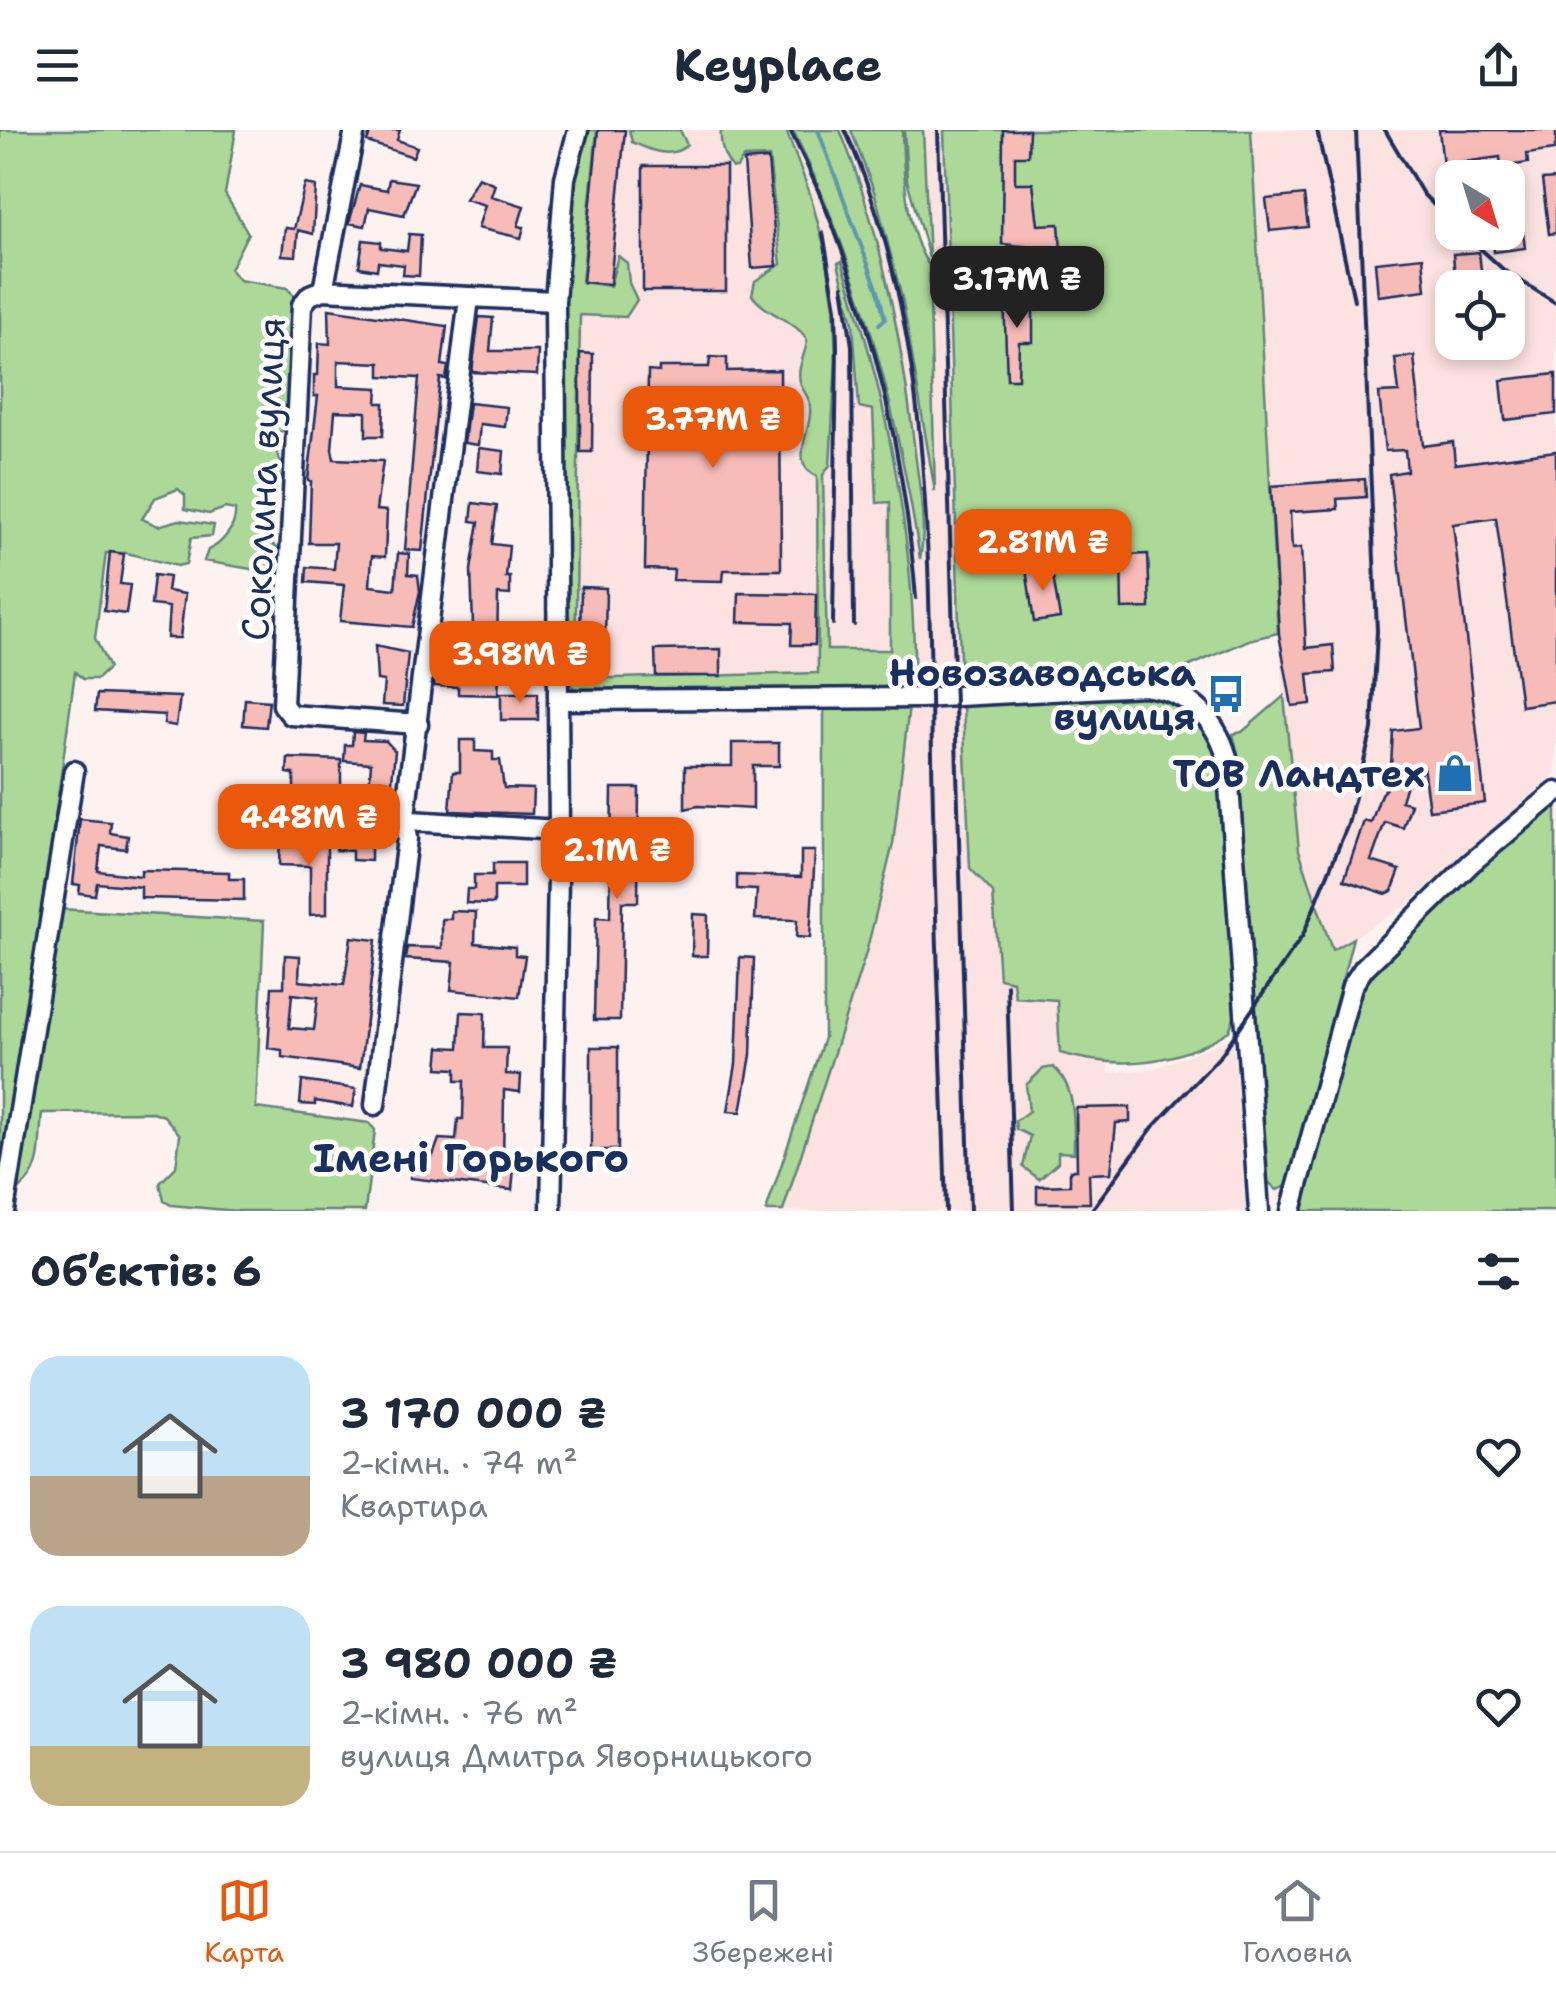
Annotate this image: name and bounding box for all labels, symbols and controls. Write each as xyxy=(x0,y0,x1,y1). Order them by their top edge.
text: Keyplace xyxy=(674,35,882,95)
icon: menu xyxy=(30,38,85,93)
icon: share xyxy=(1471,38,1526,93)
north arrow xyxy=(1435,160,1525,250)
map controls xyxy=(1435,160,1525,360)
pin: 3.17M ₴ xyxy=(925,246,1109,331)
text: 3.17M ₴ xyxy=(952,257,1082,300)
button: locate xyxy=(1435,270,1525,360)
street label: Соколина вулиця xyxy=(229,316,297,642)
pin: 3.77M ₴ xyxy=(621,386,805,471)
text: 3.77M ₴ xyxy=(645,397,781,440)
pin: 2.81M ₴ xyxy=(951,509,1135,594)
text: 2.81M ₴ xyxy=(977,520,1109,563)
pin: 3.98M ₴ xyxy=(428,621,612,706)
text: 3.98M ₴ xyxy=(451,632,589,675)
place label: Новозаводська вулиця xyxy=(889,647,1196,742)
bus stop icon: Новозаводська вулиця xyxy=(1205,673,1247,715)
place label: ТОВ Ландтех xyxy=(1173,748,1425,799)
shop icon: ТОВ Ландтех xyxy=(1434,752,1476,794)
pin: 4.48M ₴ xyxy=(217,784,401,869)
text: 4.48M ₴ xyxy=(240,795,378,838)
pin: 2.1M ₴ xyxy=(536,817,698,902)
text: 2.1M ₴ xyxy=(563,828,671,871)
district label: Імені Горького xyxy=(313,1131,629,1185)
text: Об’єктів: 6 xyxy=(30,1243,262,1299)
icon: filters xyxy=(1471,1244,1526,1299)
text: 3 170 000 ₴ xyxy=(340,1385,607,1441)
icon: home xyxy=(110,1396,230,1516)
icon: heart xyxy=(1471,1429,1526,1484)
text: 2-кімн. · 74 m² xyxy=(340,1441,578,1484)
text: Квартира xyxy=(340,1484,488,1527)
text: 3 980 000 ₴ xyxy=(340,1635,617,1691)
icon: home xyxy=(110,1646,230,1766)
icon: heart xyxy=(1471,1679,1526,1734)
text: 2-кімн. · 76 m² xyxy=(340,1691,578,1734)
text: вулиця Дмитра Яворницького xyxy=(340,1734,813,1777)
tab: Карта xyxy=(204,1873,284,1971)
tab: Збережені xyxy=(693,1873,834,1971)
tab: Головна xyxy=(1243,1873,1352,1971)

